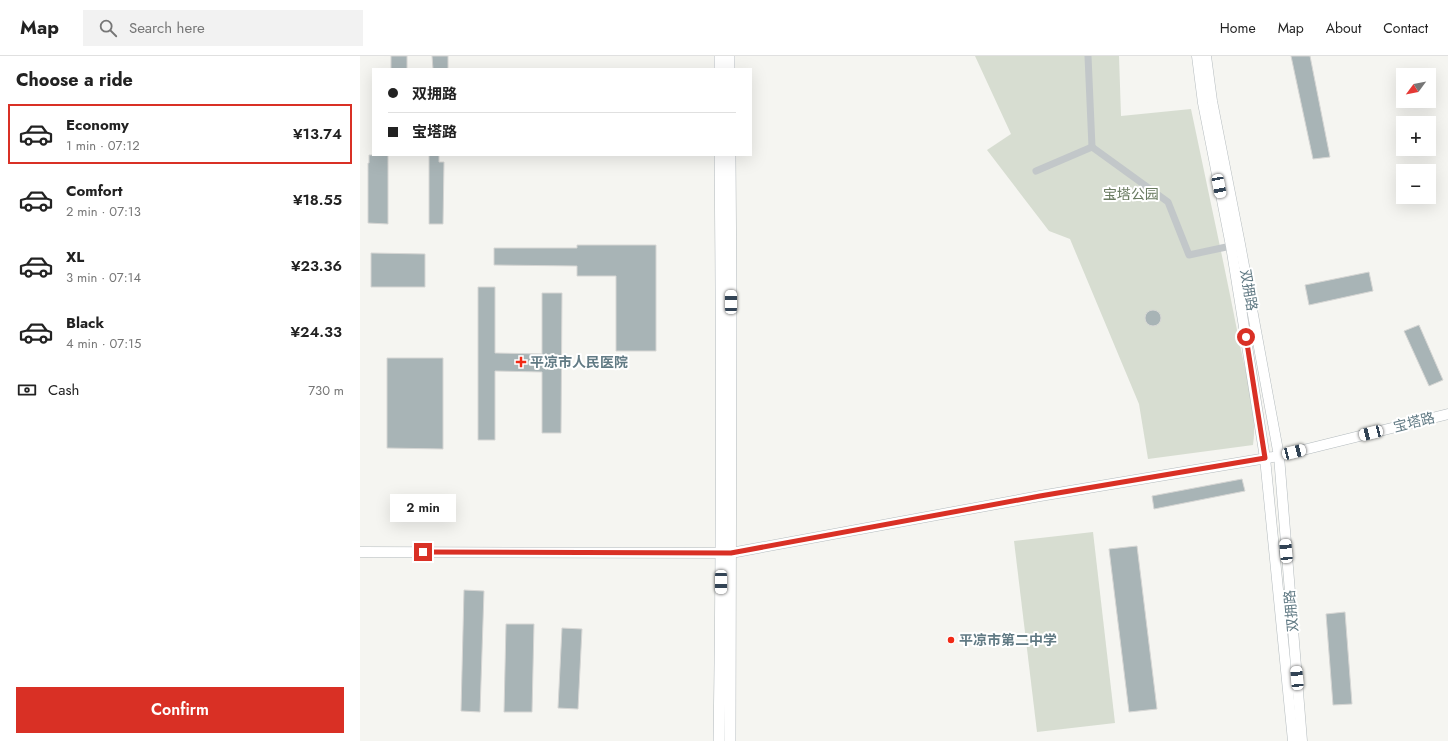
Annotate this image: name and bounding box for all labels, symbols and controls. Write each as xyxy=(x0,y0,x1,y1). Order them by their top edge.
search box xyxy=(83,10,363,46)
text: Map xyxy=(20,14,59,41)
icon: search xyxy=(97,17,119,39)
text: Search here xyxy=(129,17,205,39)
text: Home xyxy=(1220,18,1256,38)
text: Map xyxy=(1278,18,1304,38)
text: About xyxy=(1326,18,1361,38)
text: Contact xyxy=(1383,18,1428,38)
text: Choose a ride xyxy=(16,67,133,93)
north arrow xyxy=(1396,68,1436,108)
map controls xyxy=(1396,68,1436,204)
text: 双拥路 xyxy=(412,83,457,105)
text: Economy xyxy=(66,114,129,136)
icon: car xyxy=(18,116,54,152)
button: + xyxy=(1396,116,1436,156)
text: 宝塔路 xyxy=(412,121,457,143)
text: ¥13.74 xyxy=(293,123,342,145)
text: 1 min · 07:12 xyxy=(66,136,140,155)
button: − xyxy=(1396,164,1436,204)
car xyxy=(1211,173,1227,199)
text: Comfort xyxy=(66,180,123,202)
icon: car xyxy=(18,182,54,218)
park label: 宝塔公园 xyxy=(1103,184,1159,204)
text: ¥18.55 xyxy=(293,189,342,211)
text: 2 min · 07:13 xyxy=(66,202,141,221)
text: XL xyxy=(66,246,84,268)
icon: car xyxy=(18,248,54,284)
text: ¥23.36 xyxy=(291,255,342,277)
text: 3 min · 07:14 xyxy=(66,268,141,287)
street label: 双拥路 xyxy=(1236,268,1262,312)
car xyxy=(725,290,737,314)
text: Black xyxy=(66,312,104,334)
icon: car xyxy=(18,314,54,350)
text: ¥24.33 xyxy=(290,321,342,343)
route start xyxy=(1237,328,1255,346)
text: 4 min · 07:15 xyxy=(66,334,141,353)
place label: 平凉市人民医院 xyxy=(530,352,628,372)
marker: 平凉市人民医院 xyxy=(515,356,527,368)
icon: cash xyxy=(16,379,38,401)
text: Cash xyxy=(48,379,79,401)
text: 730 m xyxy=(308,381,344,400)
street label: 宝塔路 xyxy=(1391,407,1437,437)
car xyxy=(1358,424,1384,442)
car xyxy=(1281,443,1307,461)
callout: 2 min xyxy=(390,494,456,522)
text: 2 min xyxy=(406,498,440,517)
car xyxy=(1279,539,1293,563)
route end xyxy=(414,543,432,561)
car xyxy=(715,570,727,594)
street label: 双拥路 xyxy=(1279,589,1303,633)
place label: 平凉市第二中学 xyxy=(959,630,1057,650)
marker: 平凉市第二中学 xyxy=(946,635,956,645)
car xyxy=(1290,666,1304,690)
button: Confirm xyxy=(16,687,344,733)

